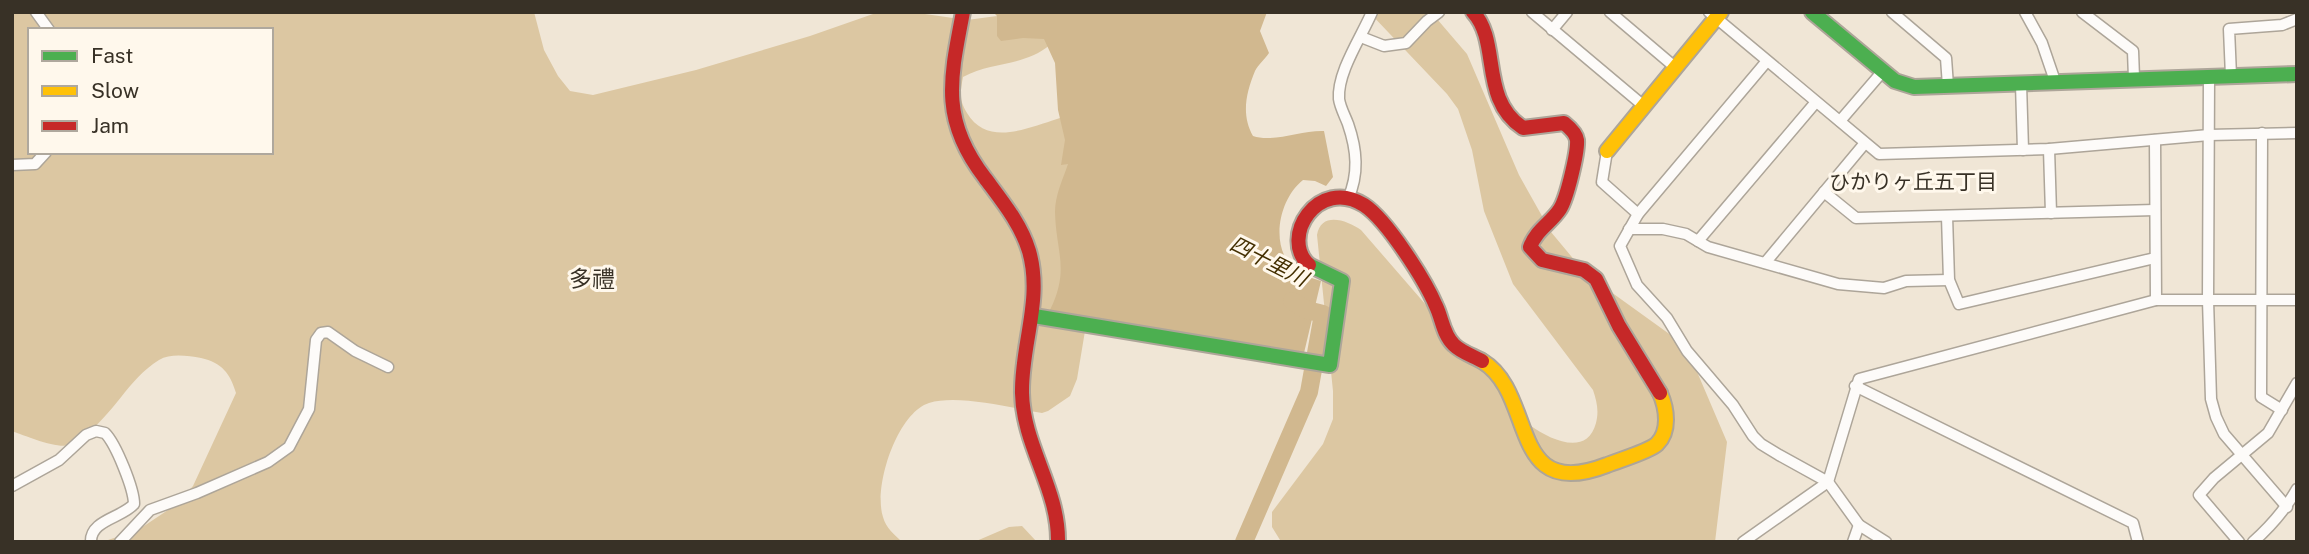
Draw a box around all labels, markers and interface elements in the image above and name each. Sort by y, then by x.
legend [28,28,273,154]
text: Fast [91,43,133,68]
text: Slow [91,78,139,103]
text: Jam [91,113,129,138]
district label: ひかりヶ丘五丁目 [1829,169,1997,194]
water label: 四十里川 [1226,231,1314,292]
district label: 多禮 [569,265,615,292]

